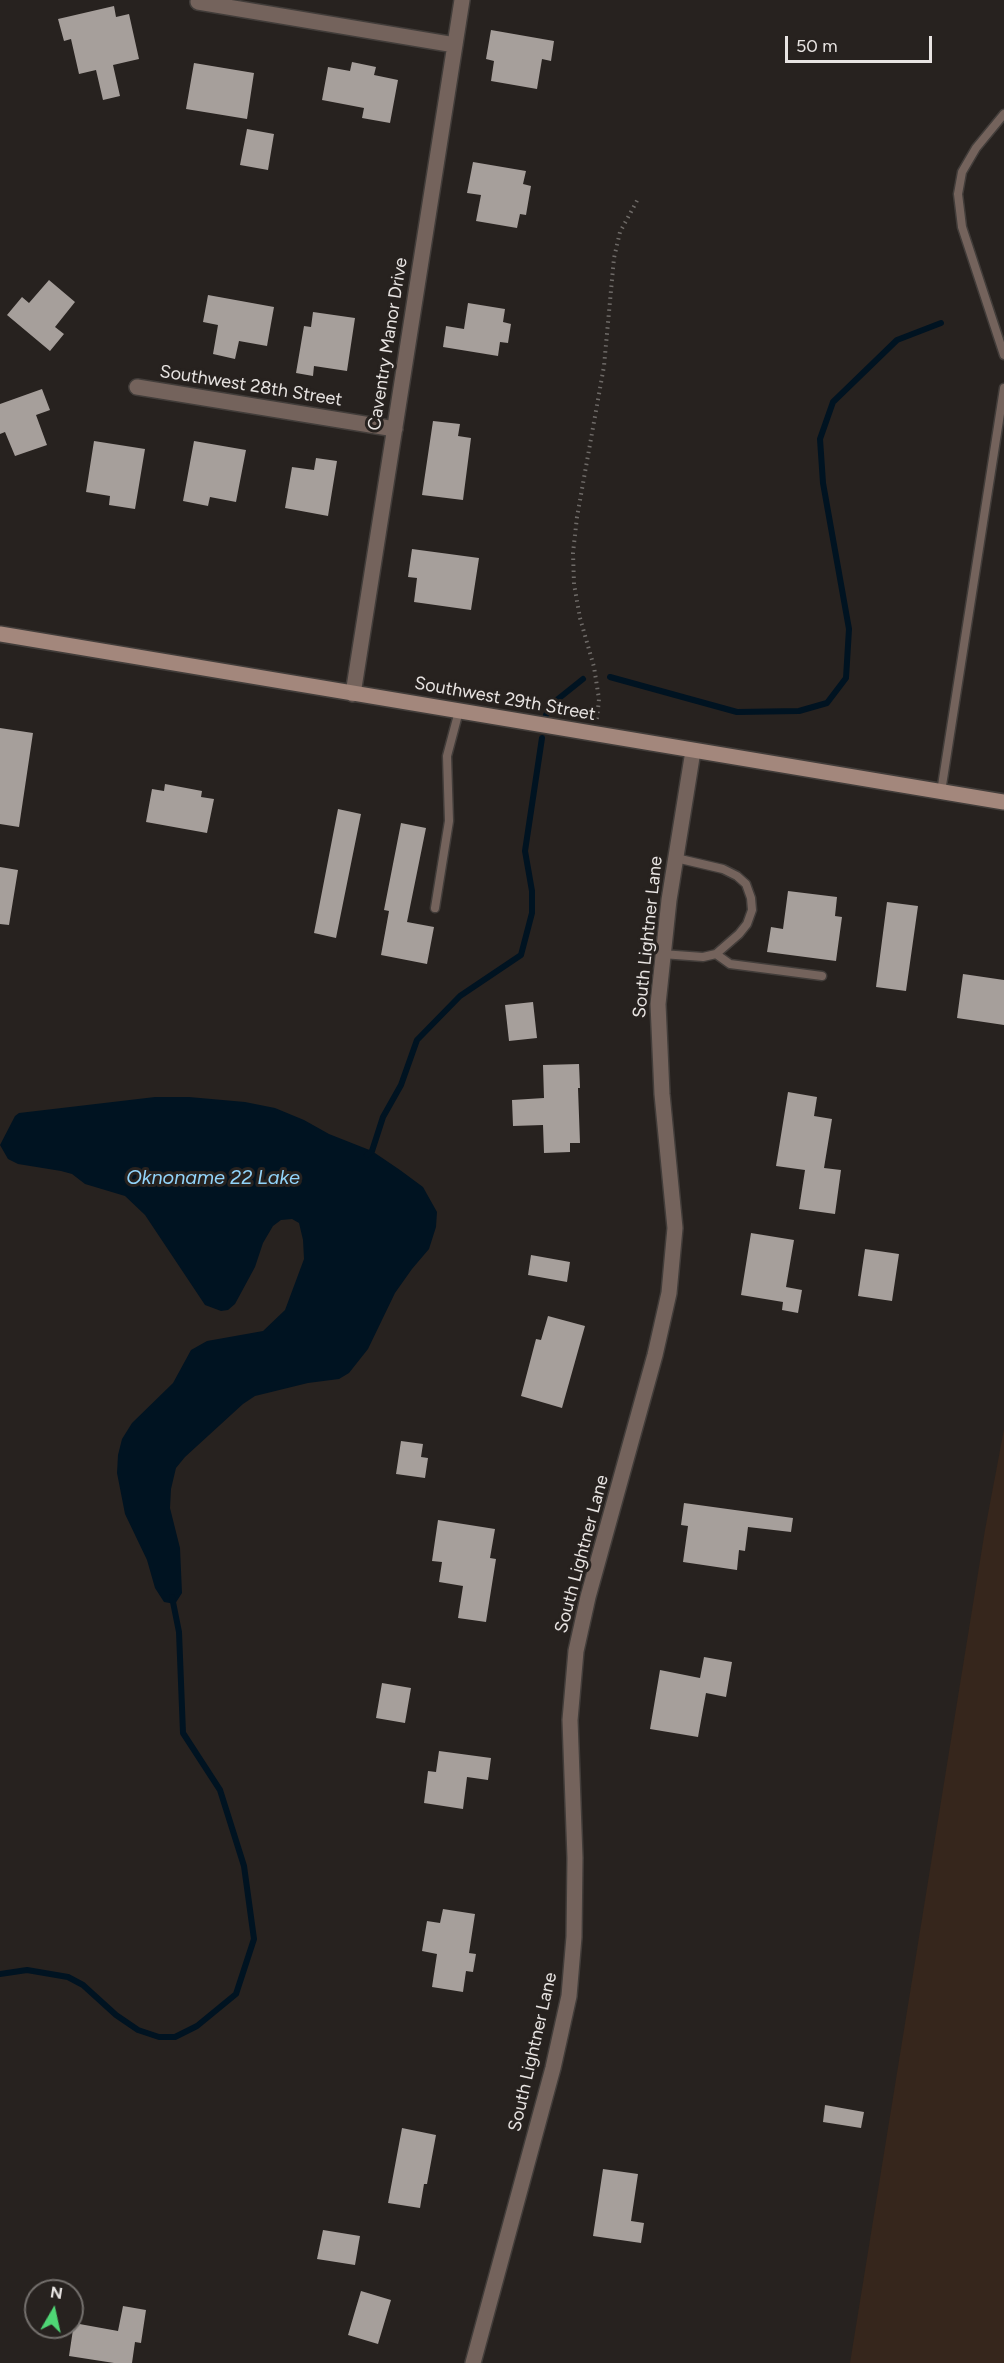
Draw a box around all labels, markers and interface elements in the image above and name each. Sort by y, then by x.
scale bar [788,24,935,62]
text: 50 m [796,35,838,57]
street label: Caventry Manor Drive [364,256,412,432]
street label: Southwest 28th Street [158,361,344,411]
street label: Southwest 29th Street [413,672,597,726]
street label: South Lightner Lane [629,855,667,1019]
water label: Oknoname 22 Lake [126,1166,300,1190]
street label: South Lightner Lane [551,1473,613,1635]
street label: South Lightner Lane [504,1970,562,2134]
north arrow [24,2279,84,2339]
text: N [49,2282,64,2303]

